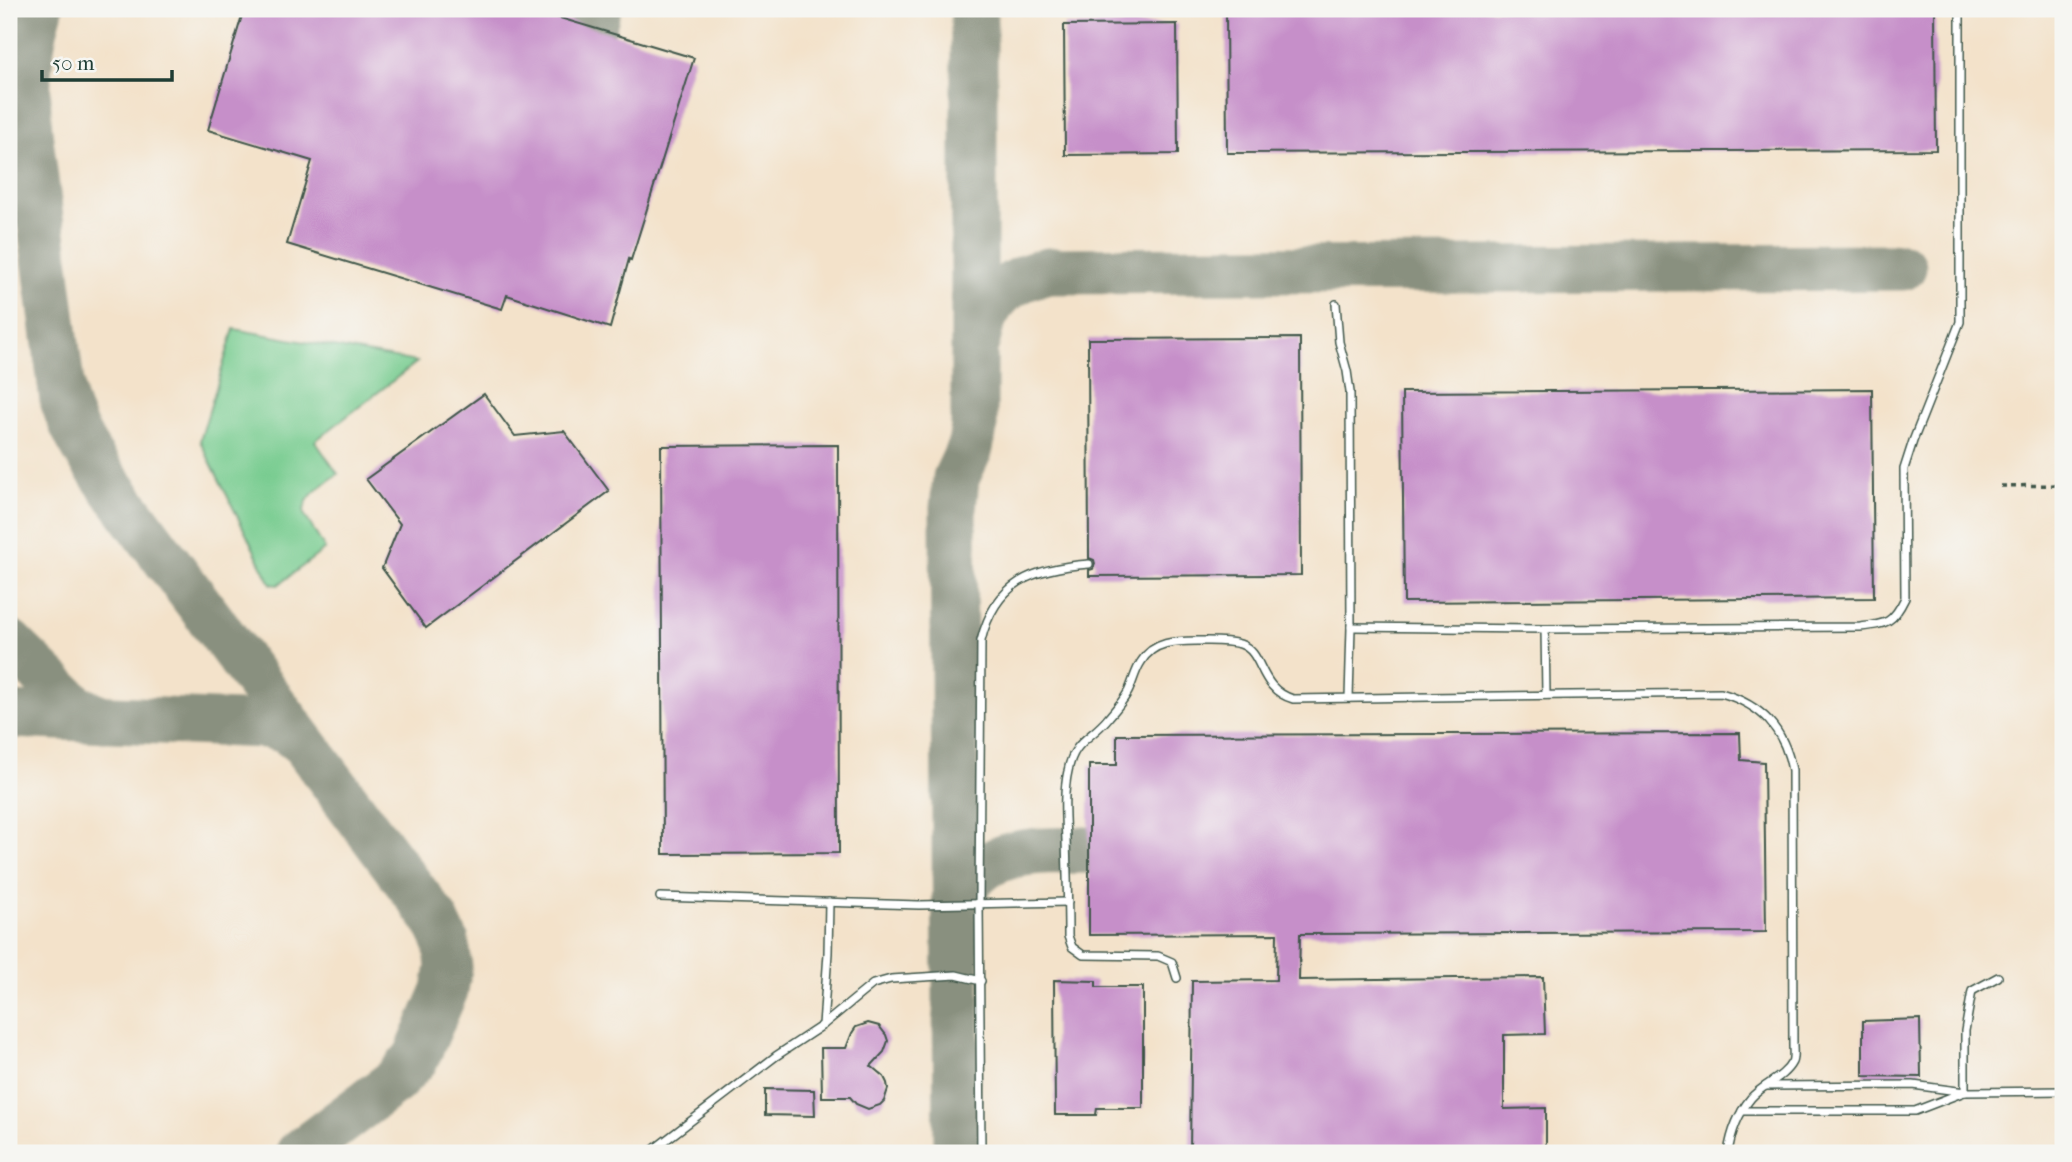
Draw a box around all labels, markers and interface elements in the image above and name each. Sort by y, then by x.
scale bar [42,38,172,82]
text: 50 m [52,51,95,75]

